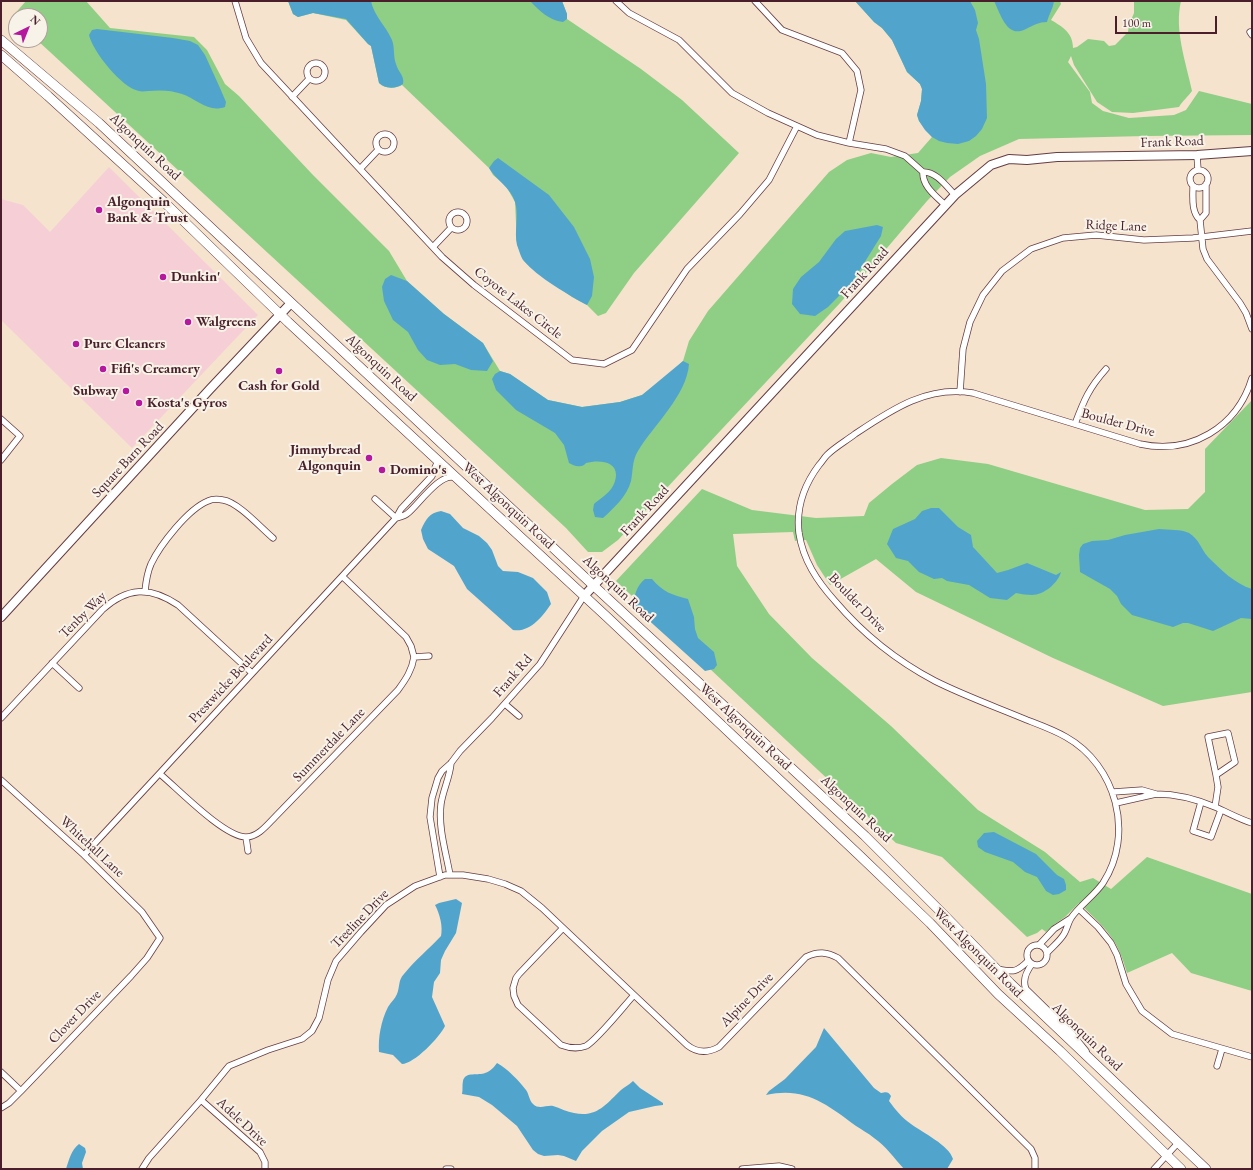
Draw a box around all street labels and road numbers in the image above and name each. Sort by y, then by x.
street label: Algonquin Road [106,110,184,184]
street label: Frank Road [1140,132,1204,152]
street label: Ridge Lane [1085,217,1147,235]
street label: Frank Road [838,244,892,302]
street label: Coyote Lakes Circle [470,263,566,343]
street label: Algonquin Road [342,331,420,405]
street label: Boulder Drive [1079,405,1157,441]
street label: Square Barn Road [89,419,167,501]
street label: West Algonquin Road [459,459,557,553]
street label: Frank Road [617,482,673,540]
street label: Algonquin Road [579,552,657,626]
street label: Boulder Drive [825,570,889,636]
street label: Tenby Way [56,588,110,642]
street label: Prestwicke Boulevard [186,631,276,727]
street label: Frank Rd [490,651,536,701]
street label: West Algonquin Road [696,680,794,774]
street label: Summerdale Lane [289,704,369,786]
street label: Algonquin Road [817,772,895,846]
street label: Whitehall Lane [56,813,128,881]
street label: Treeline Drive [328,886,392,952]
street label: West Algonquin Road [930,905,1026,1001]
street label: Alpine Drive [717,969,777,1031]
street label: Clover Drive [45,986,105,1048]
street label: Algonquin Road [1048,999,1126,1075]
street label: Adele Drive [213,1094,271,1150]

